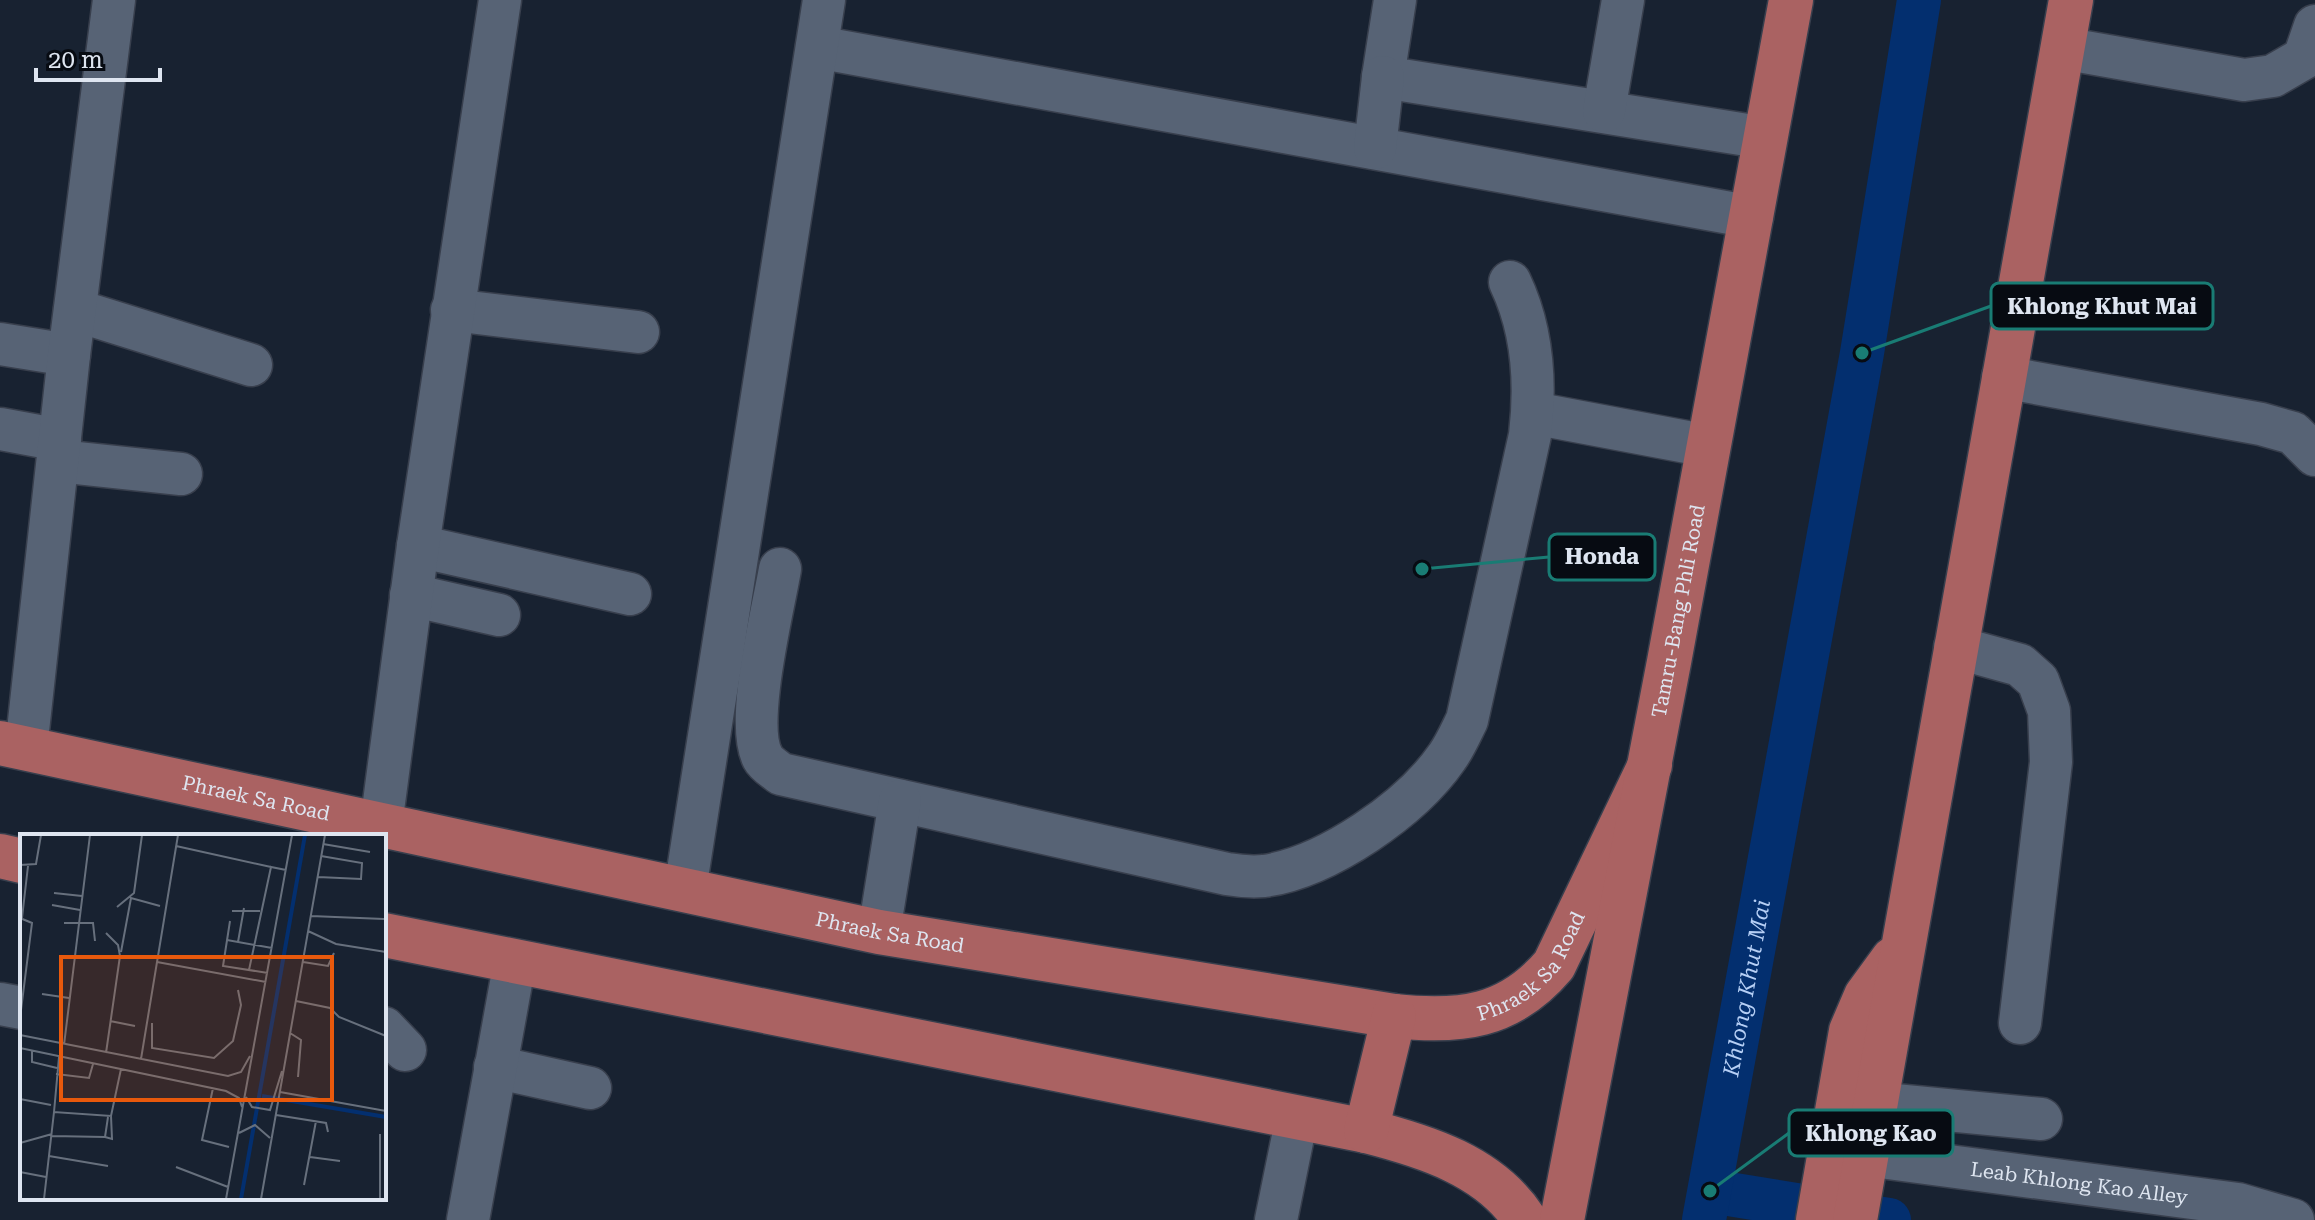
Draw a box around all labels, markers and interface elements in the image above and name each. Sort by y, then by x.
scale bar [36,32,160,82]
text: 20 m [48,46,103,74]
callout: Khlong Khut Mai [1991,283,2213,329]
text: Khlong Khut Mai [2007,294,2197,319]
street label: Tamru-Bang Phli Road [1647,502,1710,720]
callout: Honda [1549,534,1655,580]
text: Honda [1565,544,1639,569]
street label: Phraek Sa Road [180,771,332,826]
inset map [20,834,386,1200]
water label: Khlong Khut Mai [1718,897,1775,1079]
street label: Phraek Sa Road [814,907,966,958]
street label: Phraek Sa Road [1474,907,1590,1026]
callout: Khlong Kao [1789,1110,1953,1156]
text: Khlong Kao [1805,1121,1937,1146]
street label: Leab Khlong Kao Alley [1969,1157,2189,1209]

